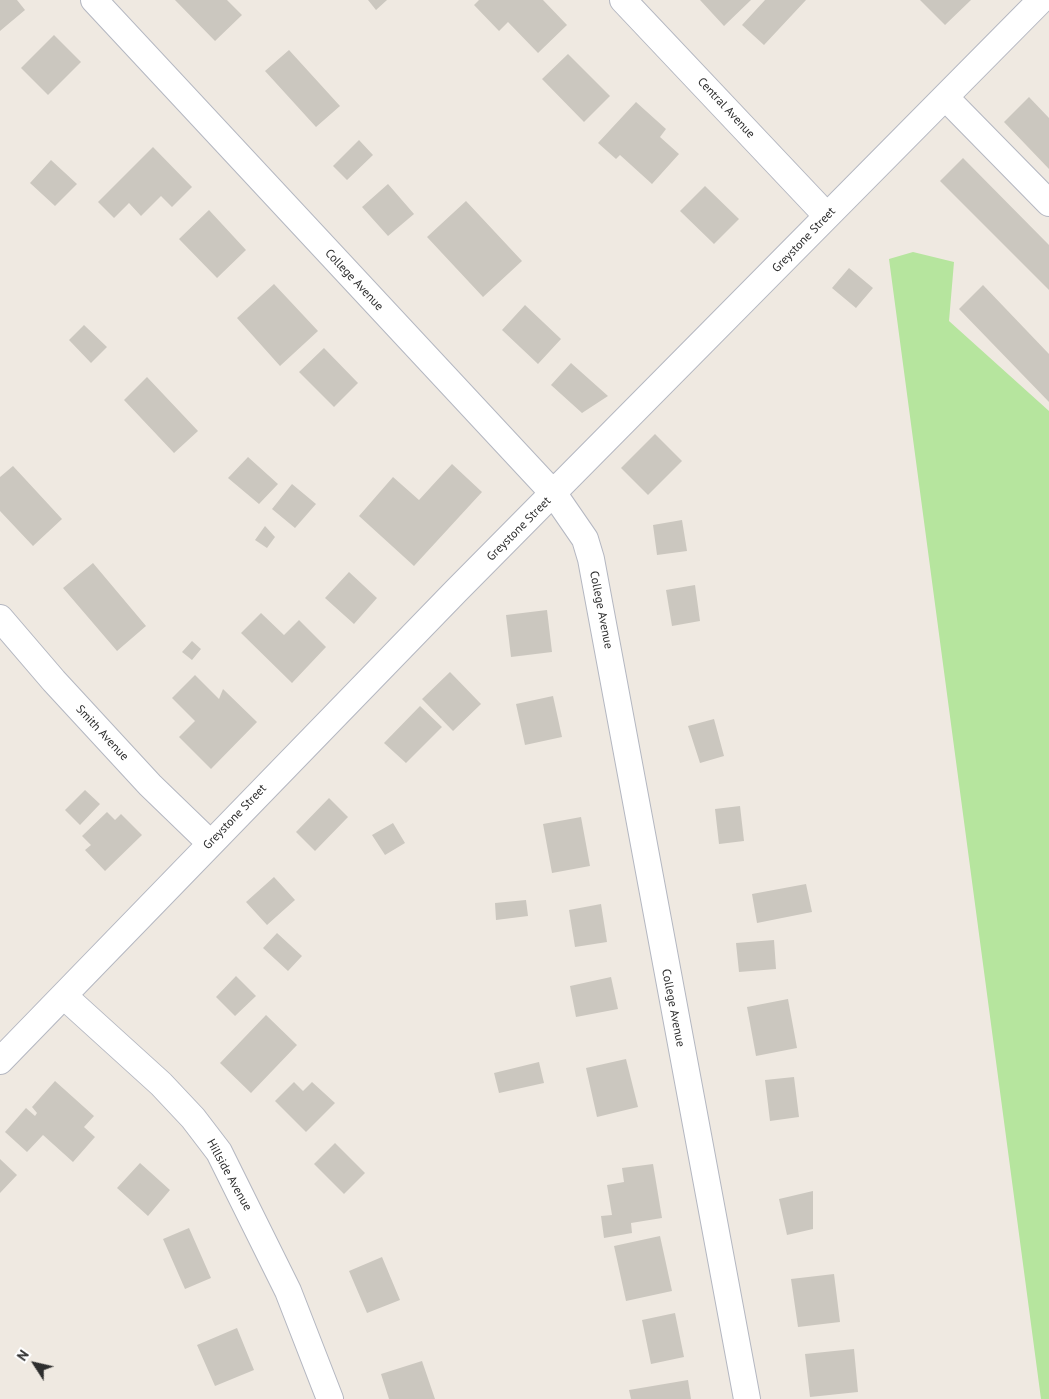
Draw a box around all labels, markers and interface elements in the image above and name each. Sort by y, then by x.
street label: Central Avenue [694,75,758,141]
street label: Greystone Street [769,205,839,275]
street label: College Avenue [322,246,386,314]
street label: Greystone Street [484,494,554,564]
street label: College Avenue [586,570,616,650]
street label: Smith Avenue [73,702,131,764]
street label: Greystone Street [200,782,270,852]
street label: College Avenue [658,968,688,1048]
street label: Hillside Avenue [203,1137,255,1213]
north arrow [10,1339,60,1389]
text: N [13,1346,33,1364]

